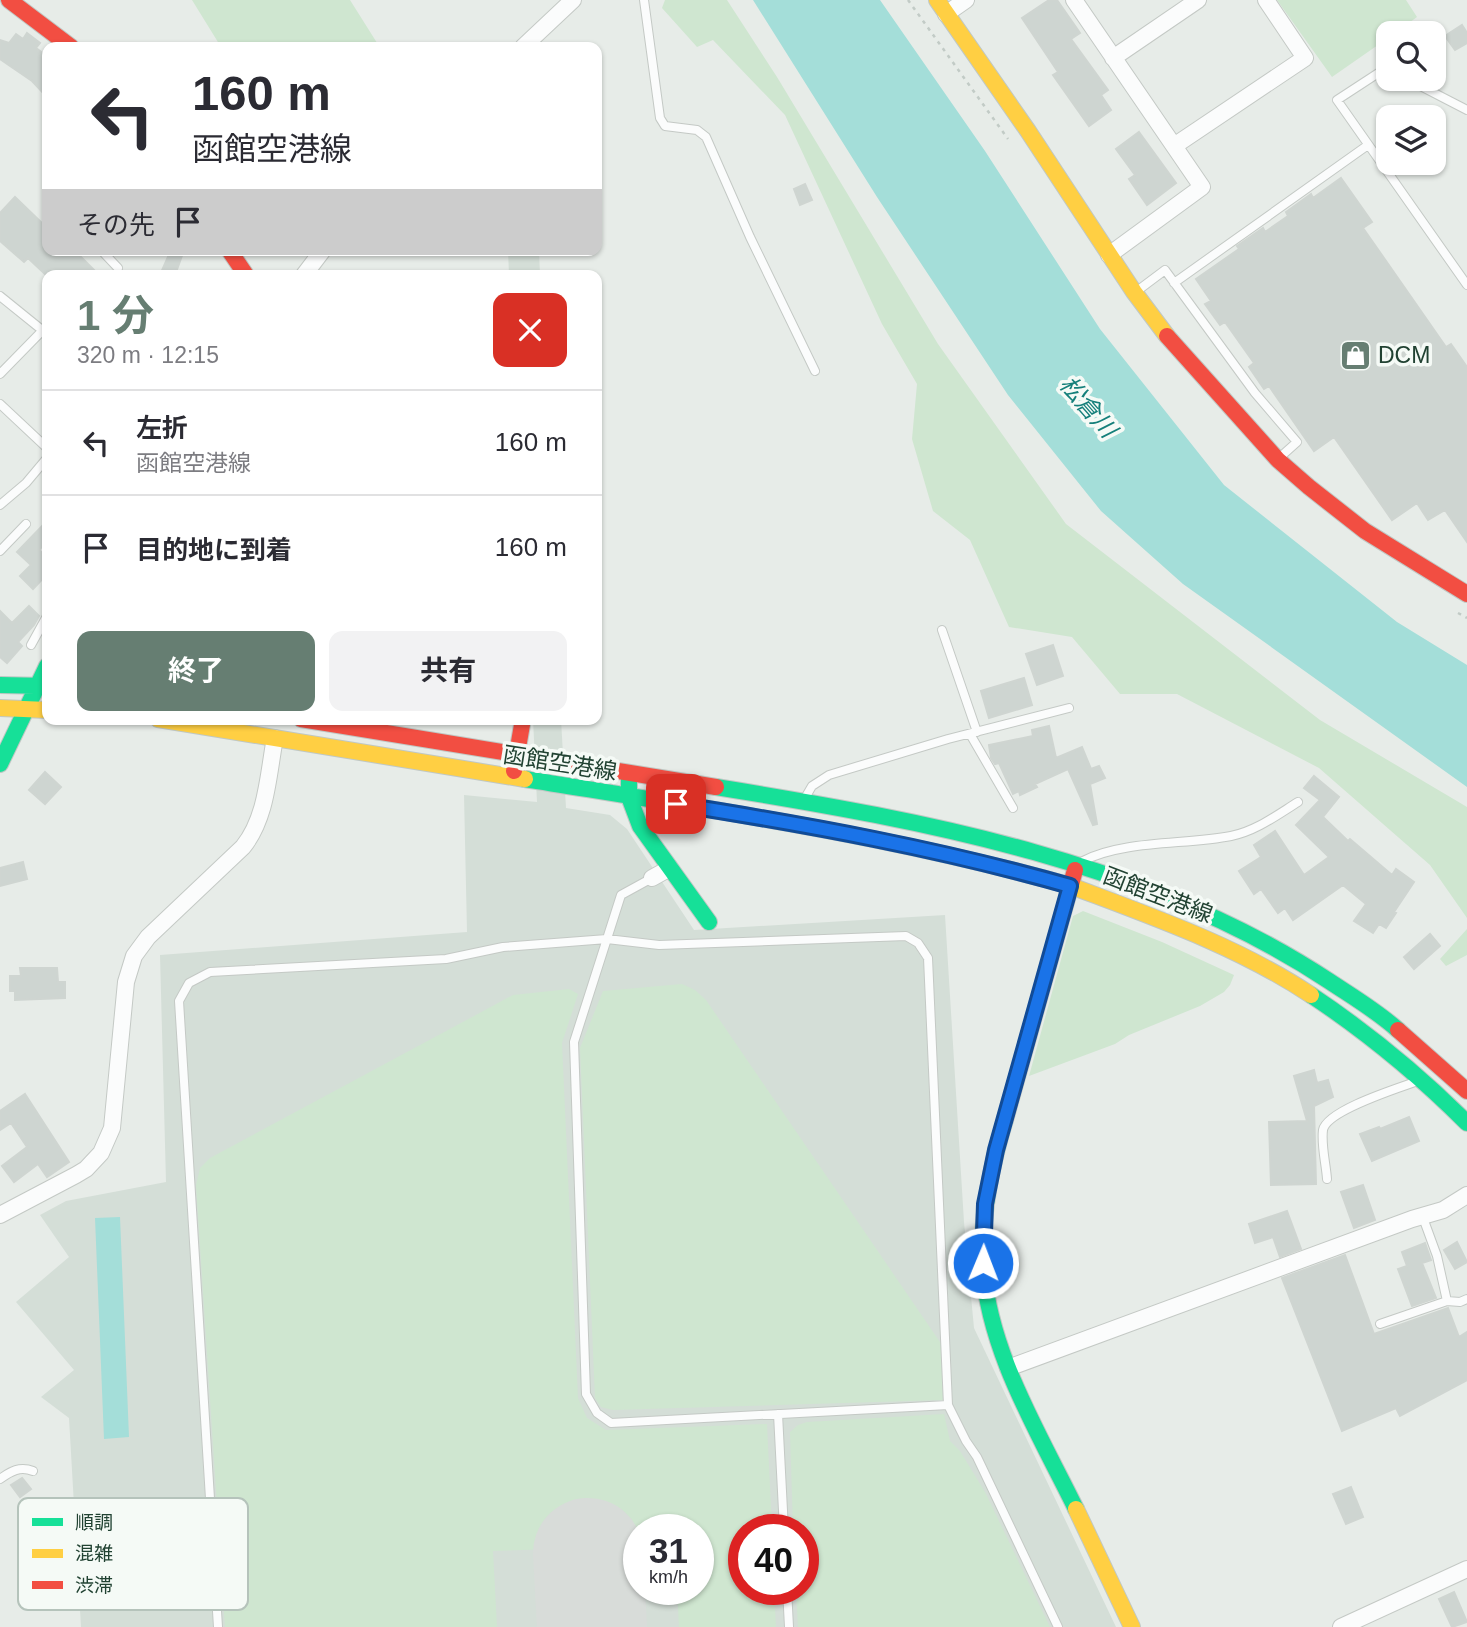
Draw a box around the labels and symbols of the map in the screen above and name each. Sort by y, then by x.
shop icon: DCM [1338,338,1372,372]
place label: DCM [1378,342,1430,368]
water label: 松倉川 [1055,371,1124,445]
street label: 函館空港線 [501,741,619,785]
pin [646,774,706,834]
street label: 函館空港線 [1100,862,1216,928]
position arrow [946,1226,1020,1300]
legend [18,1498,248,1610]
text: 順調 [75,1512,113,1533]
speed limit sign: 40 [728,1514,819,1605]
text: 混雑 [75,1543,113,1564]
text: 渋滞 [75,1575,113,1596]

